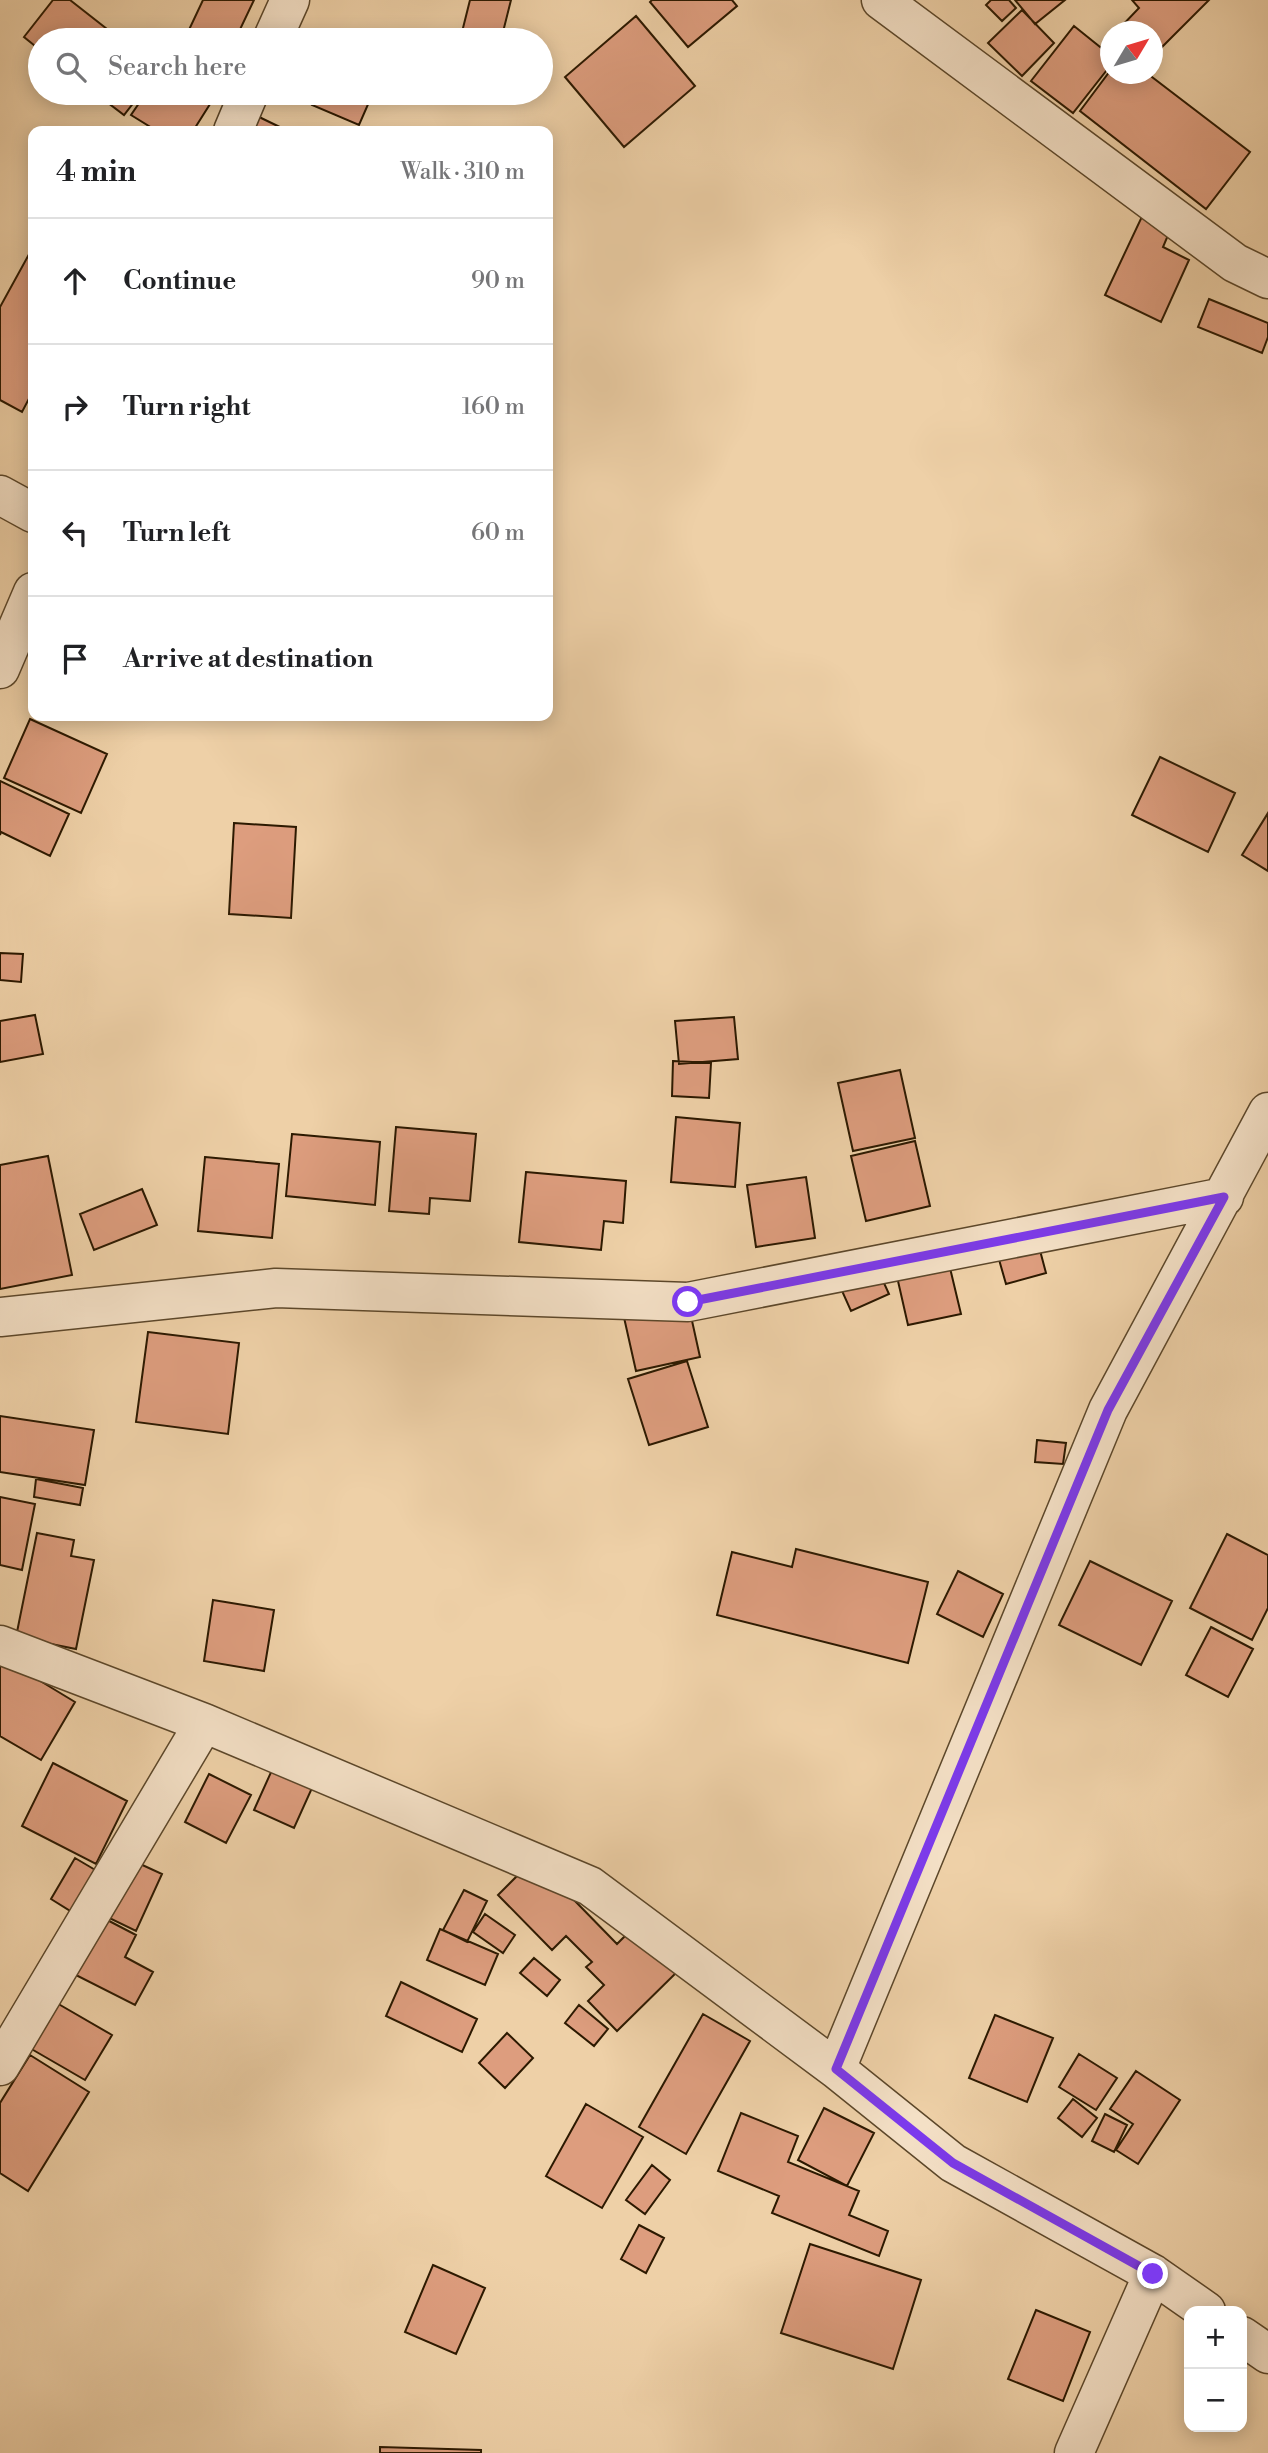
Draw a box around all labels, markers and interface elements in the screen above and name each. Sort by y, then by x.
north arrow [1100,21,1163,84]
search box [28,28,553,105]
icon: search [52,48,90,86]
text: Search here [108,51,247,83]
text: 4 min [56,153,136,191]
text: Walk · 310 m [400,158,525,186]
icon: ahead [56,262,94,300]
text: Continue [123,265,236,297]
text: 90 m [471,267,525,295]
icon: right [56,388,94,426]
text: Turn right [123,391,251,423]
text: 160 m [462,393,525,421]
icon: left [56,514,94,552]
text: Turn left [123,517,231,549]
text: 60 m [471,519,525,547]
icon: arrive [56,640,94,678]
text: Arrive at destination [123,643,373,675]
route start [672,1286,703,1317]
route end [1137,2258,1168,2289]
map controls [1184,2306,1247,2432]
button: + [1184,2306,1247,2369]
button: − [1184,2369,1247,2432]

